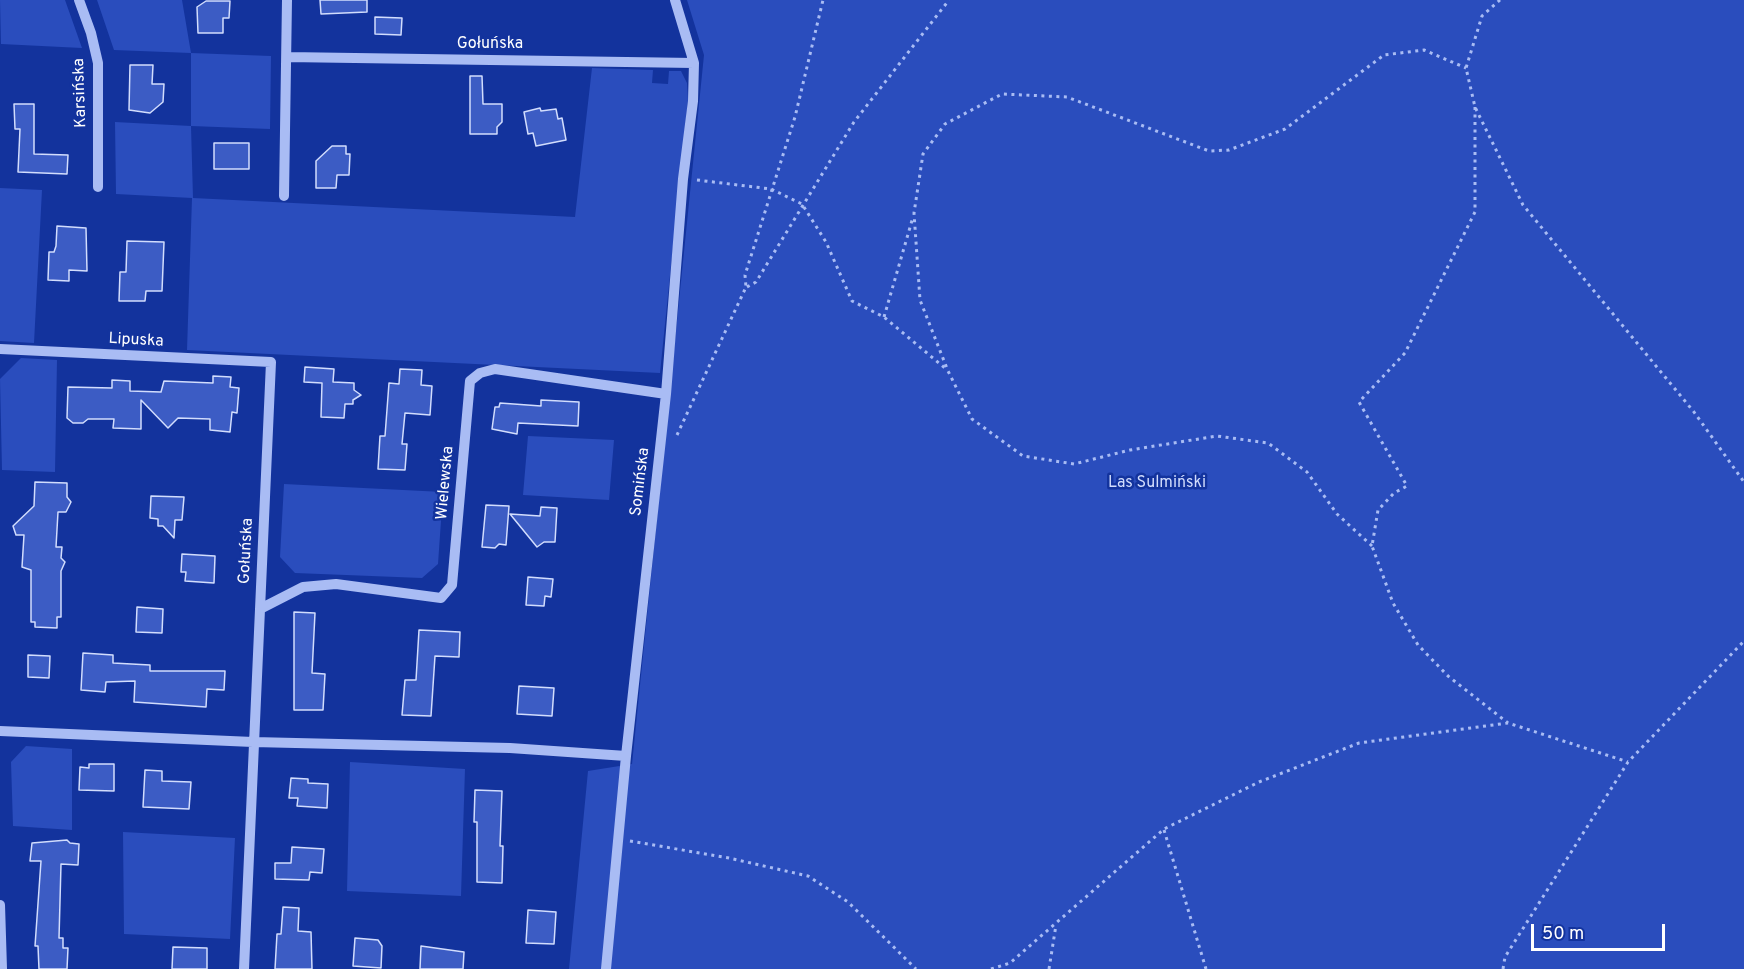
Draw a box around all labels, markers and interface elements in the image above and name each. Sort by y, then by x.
street label: Gołuńska [457,35,523,55]
street label: Karsińska [70,58,92,128]
street label: Lipuska [108,330,164,352]
street label: Wielewska [433,445,459,521]
street label: Somińska [627,447,655,517]
park label: Las Sulmiński [1108,474,1206,494]
street label: Gołuńska [236,517,258,585]
scale bar [1534,912,1668,950]
text: 50 m [1542,923,1584,946]

